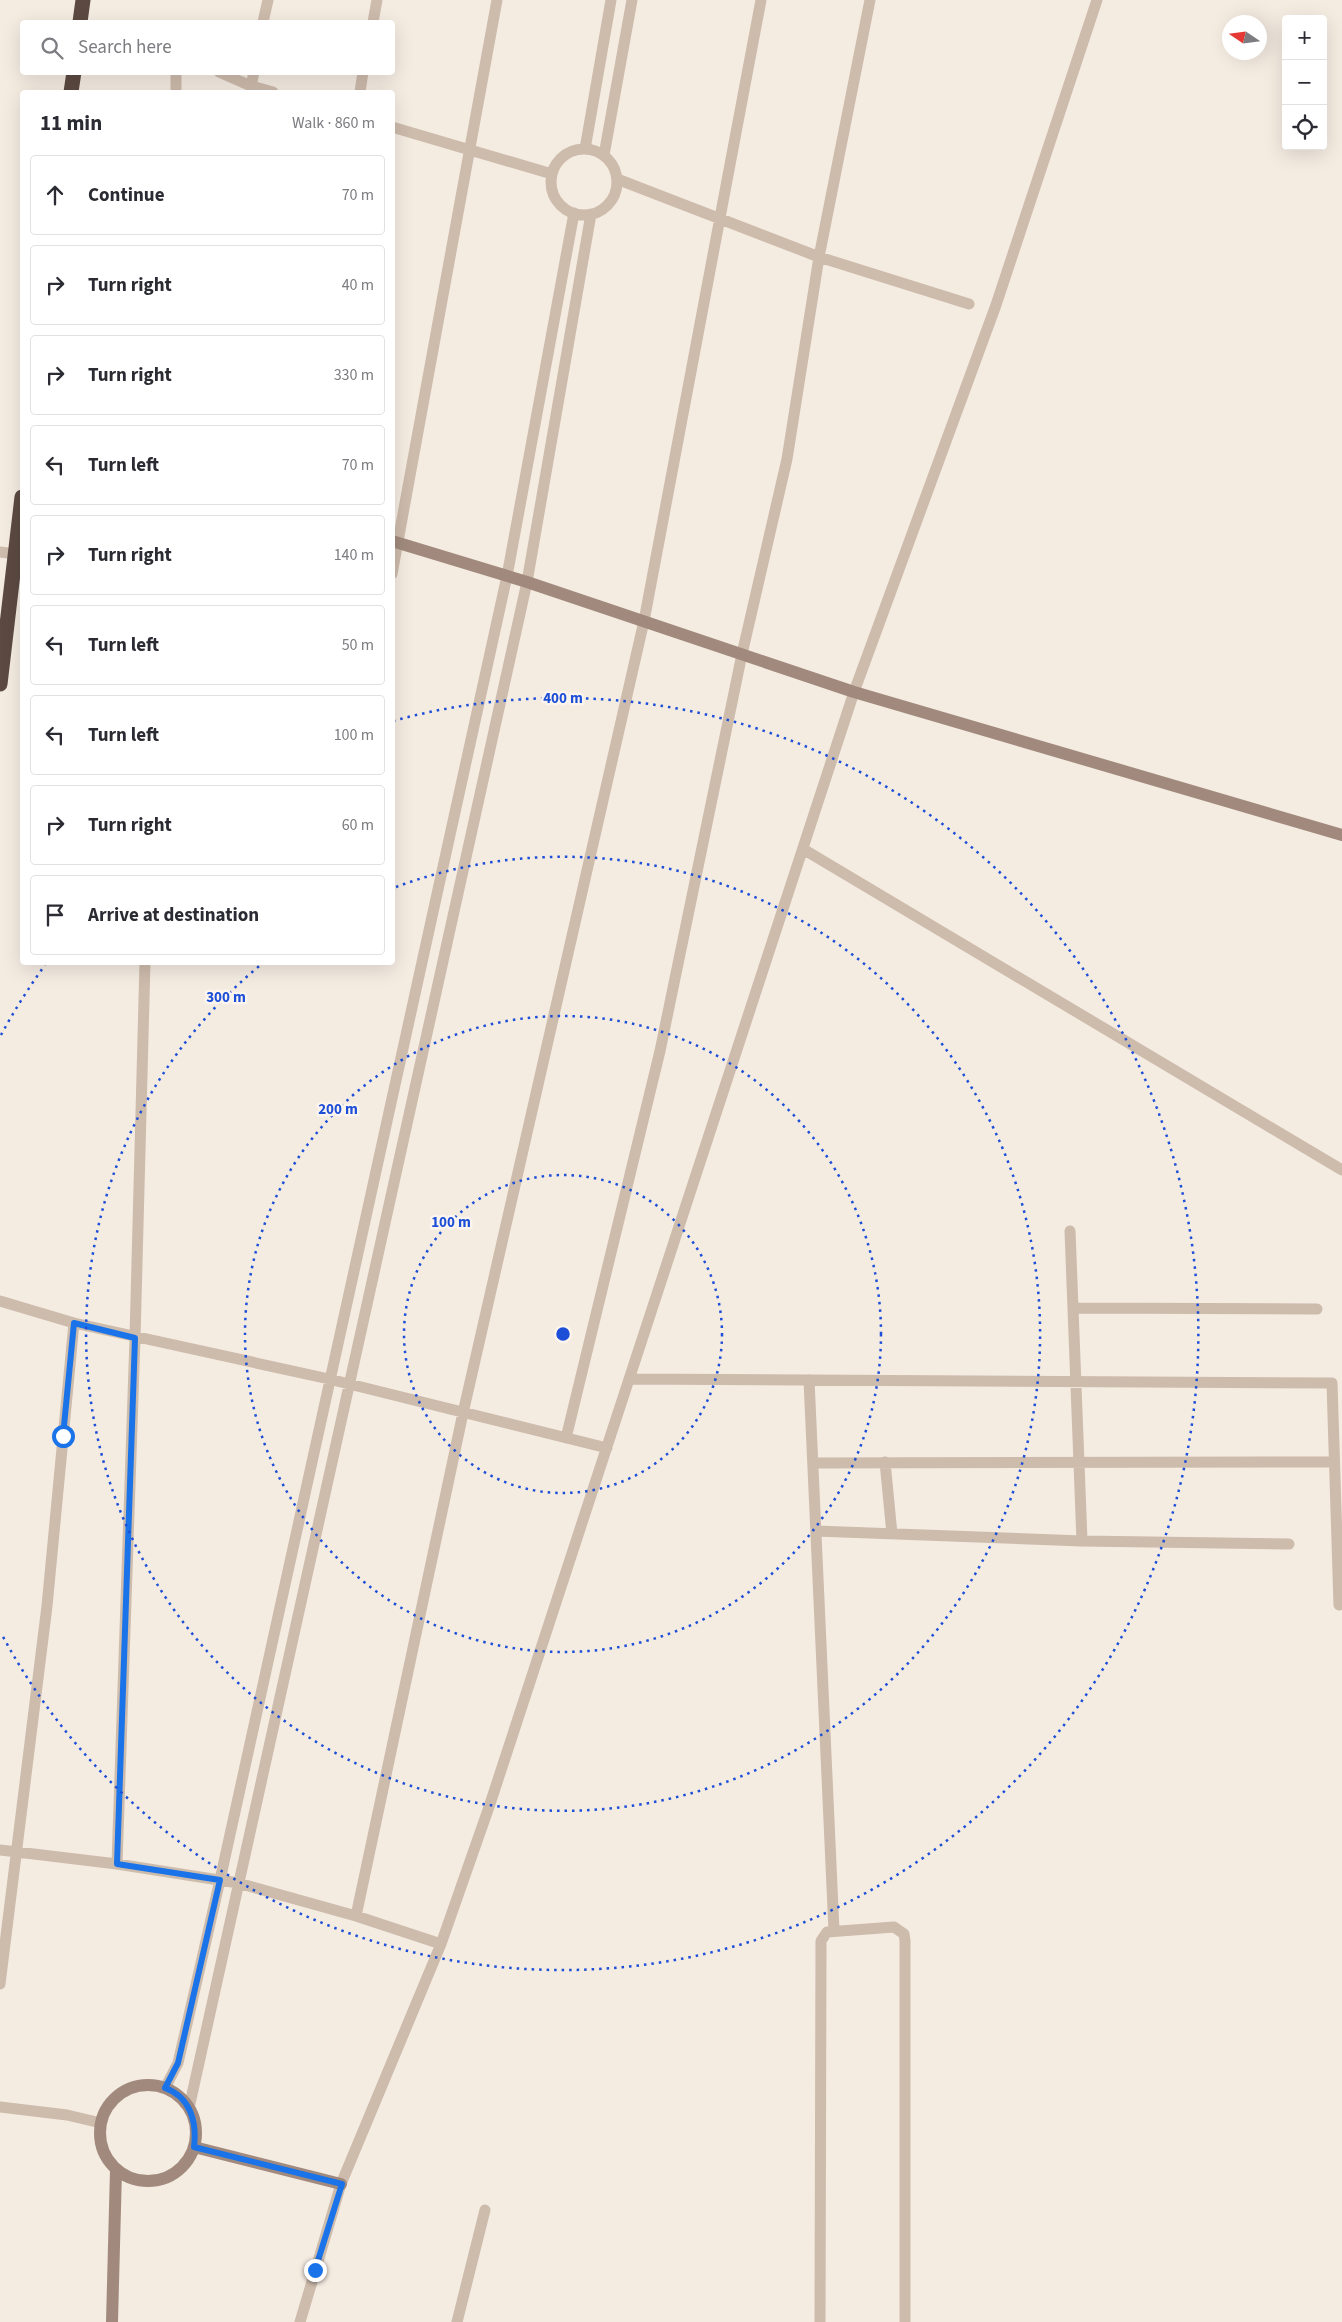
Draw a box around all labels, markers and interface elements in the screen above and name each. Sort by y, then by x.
north arrow [1222,15,1267,60]
map controls [1282,15,1327,150]
button: + [1282,15,1327,60]
search box [20,20,395,75]
icon: search [38,34,66,62]
text: Search here [78,34,172,61]
button: − [1282,60,1327,105]
button: locate [1282,105,1327,150]
text: 11 min [40,108,102,138]
text: Walk · 860 m [292,112,375,134]
icon: ahead [41,181,69,209]
text: Continue [88,182,165,209]
text: 70 m [342,184,374,206]
icon: right [41,271,69,299]
text: Turn right [88,272,172,299]
text: 40 m [342,274,374,296]
icon: right [41,361,69,389]
text: Turn right [88,362,172,389]
text: 330 m [334,364,374,386]
icon: left [41,451,69,479]
text: Turn left [88,452,159,479]
text: 70 m [342,454,374,476]
icon: right [41,541,69,569]
text: Turn right [88,542,172,569]
text: 140 m [334,544,374,566]
icon: left [41,631,69,659]
text: Turn left [88,632,159,659]
text: 50 m [342,634,374,656]
text: 400 m [543,688,583,709]
icon: left [41,721,69,749]
text: Turn left [88,722,159,749]
text: 100 m [334,724,374,746]
icon: right [41,811,69,839]
text: Turn right [88,812,172,839]
text: 60 m [342,814,374,836]
icon: arrive [41,901,69,929]
text: Arrive at destination [88,902,259,929]
text: 300 m [206,987,246,1008]
text: 200 m [318,1099,358,1120]
text: 100 m [431,1212,471,1233]
centre of rings [554,1325,572,1343]
route start [52,1425,75,1448]
route end [304,2259,327,2282]

